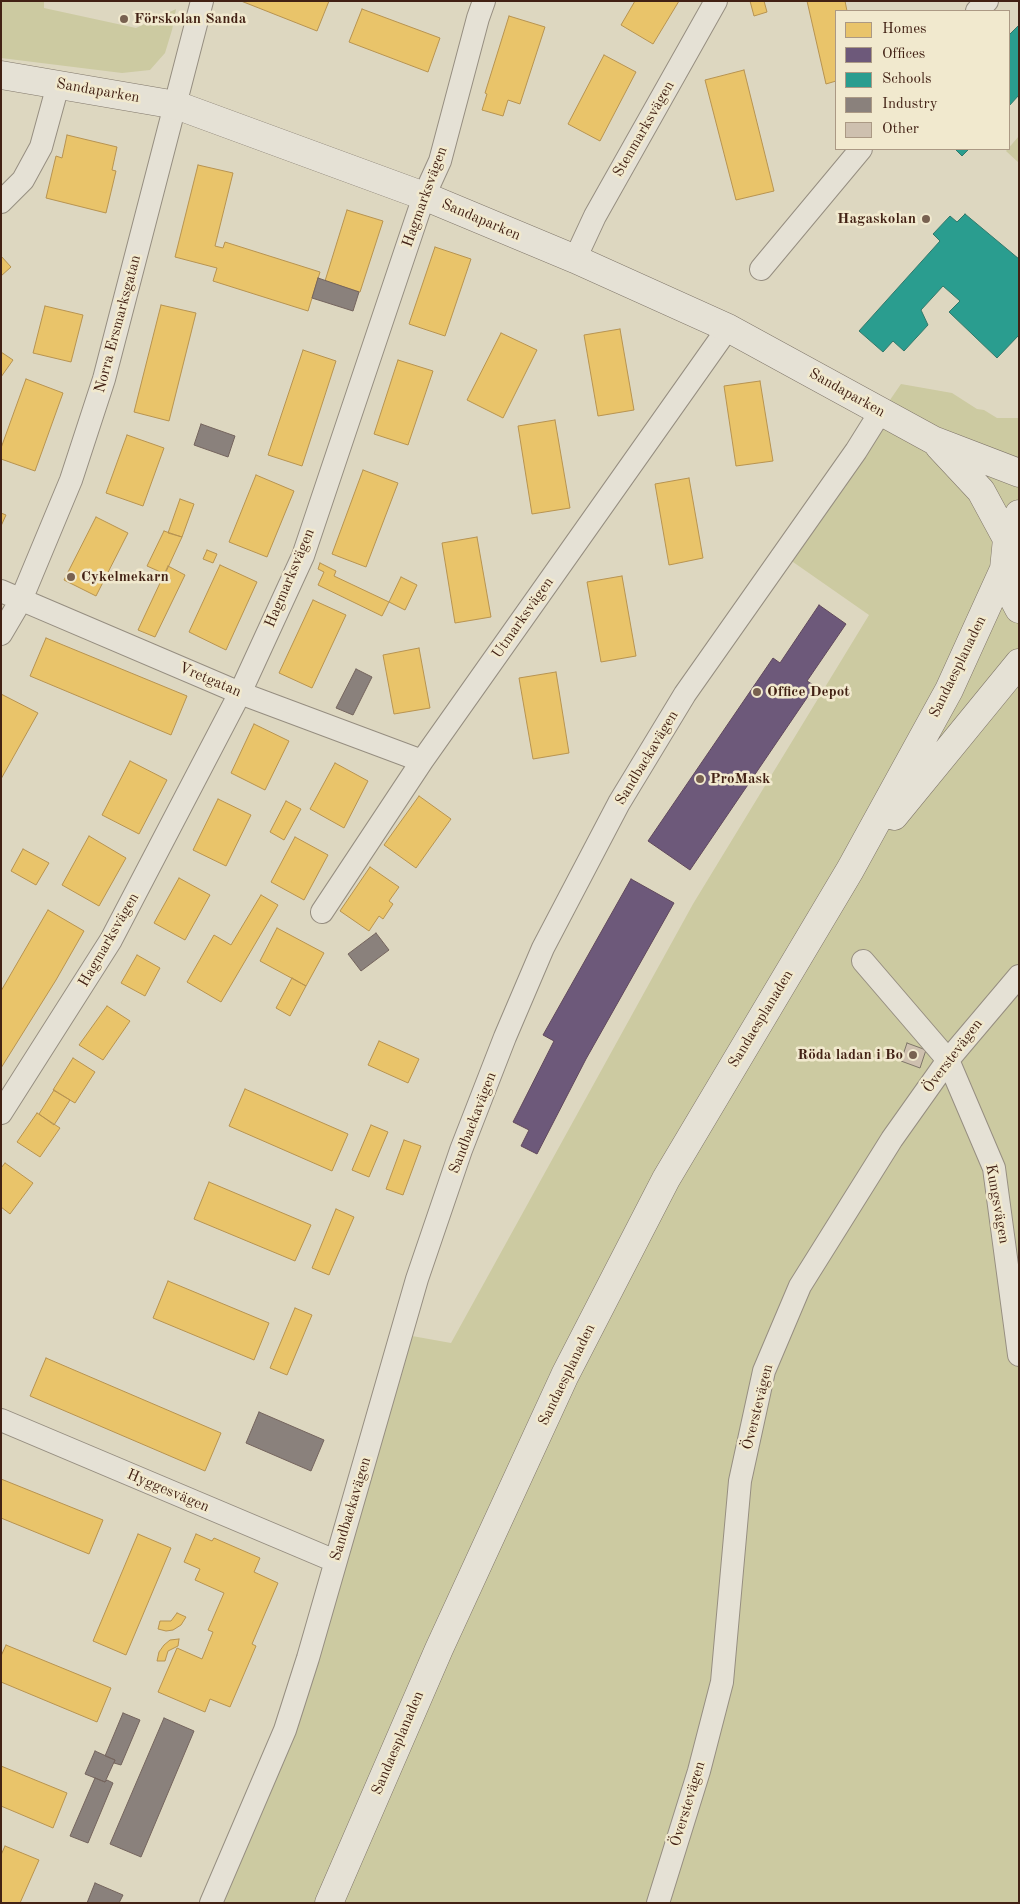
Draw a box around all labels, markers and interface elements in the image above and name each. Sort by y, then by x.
place label: Förskolan Sanda [134,10,246,28]
legend [835,10,1010,150]
marker: Förskolan Sanda [118,13,130,25]
text: Homes [882,22,927,37]
text: Offices [882,47,925,62]
text: Schools [882,72,931,87]
street label: Sandaparken [55,75,141,107]
street label: Stenmarksvägen [609,78,679,180]
text: Industry [882,97,938,112]
text: Other [882,122,919,137]
street label: Hagmarksvägen [398,144,452,250]
street label: Sandaparken [439,195,523,245]
place label: Hagaskolan [837,210,916,228]
marker: Hagaskolan [920,213,932,225]
street label: Norra Ersmarksgatan [91,253,145,395]
street label: Sandaparken [806,365,888,421]
street label: Hagmarksvägen [261,526,319,630]
place label: Cykelmekarn [81,568,169,586]
marker: Cykelmekarn [65,571,77,583]
street label: Utmarksvägen [488,574,558,662]
street label: Sandaesplanaden [926,613,990,721]
street label: Vretgatan [176,659,244,701]
place label: Office Depot [767,683,850,701]
marker: Office Depot [751,686,763,698]
street label: Sandbackavägen [612,707,682,809]
place label: ProMask [710,770,770,788]
marker: ProMask [694,773,706,785]
street label: Hagmarksvägen [75,890,143,990]
street label: Sandaesplanaden [725,967,797,1071]
street label: Överstevägen [919,1015,987,1097]
place label: Röda ladan i Bo [797,1046,903,1064]
marker: Röda ladan i Bo [907,1049,919,1061]
street label: Sandbackavägen [445,1070,501,1176]
street label: Kungsvägen [981,1163,1013,1245]
street label: Sandaesplanaden [535,1321,599,1429]
street label: Överstevägen [739,1362,777,1452]
street label: Sandbackavägen [327,1455,375,1563]
street label: Hyggesvägen [124,1466,212,1516]
street label: Sandaesplanaden [368,1688,428,1798]
street label: Överstevägen [667,1759,709,1849]

